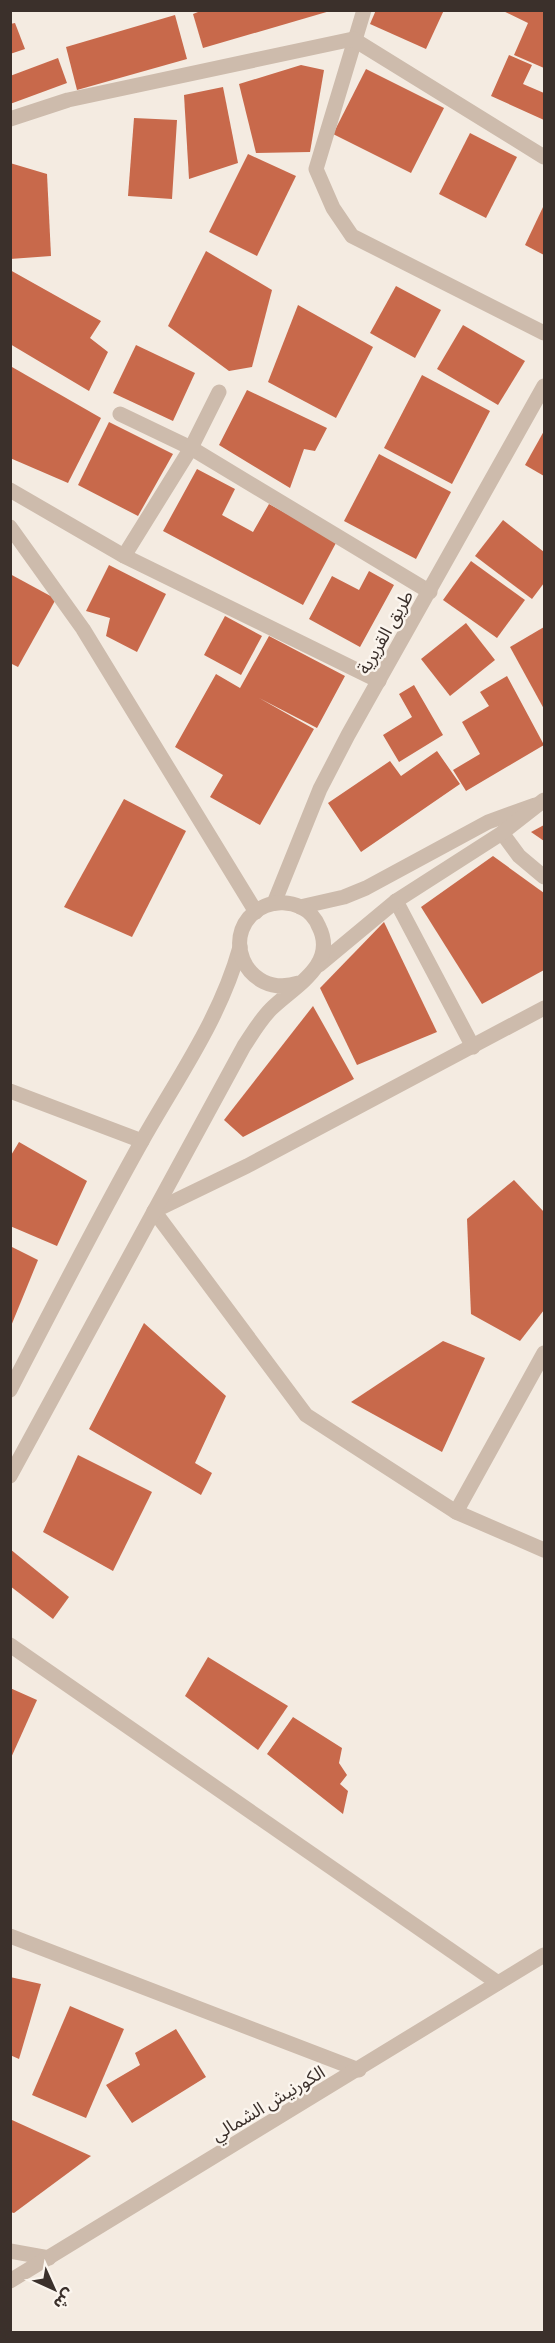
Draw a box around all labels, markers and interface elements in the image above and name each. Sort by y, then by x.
street label: طريق القريرية [352,586,418,678]
street label: الكورنيش الشمالي [207,2060,330,2148]
north arrow [24,2259,84,2319]
text: ش [50,2285,79,2314]

